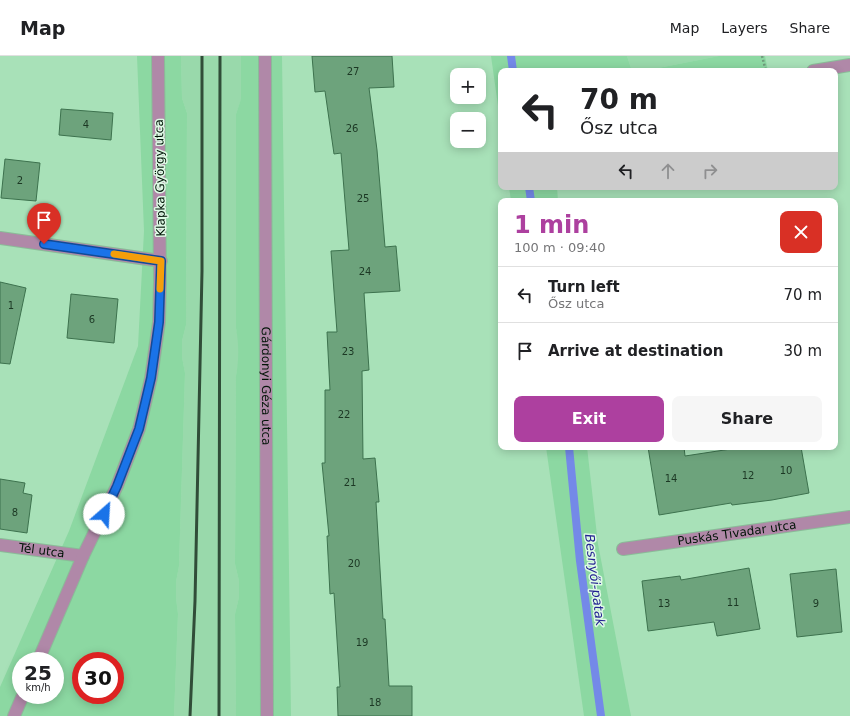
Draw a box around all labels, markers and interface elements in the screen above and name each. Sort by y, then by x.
text: Map [20,17,65,39]
text: Map [670,20,699,36]
text: Layers [721,20,768,36]
text: Share [790,20,830,36]
house number: 27 [347,66,359,77]
map controls [450,68,486,148]
button: + [450,68,486,104]
text: 70 m [580,83,658,116]
icon: left [514,84,566,136]
button: − [450,112,486,148]
text: Ősz utca [580,117,658,138]
house number: 4 [83,119,89,130]
street label: Klapka György utca [152,119,168,237]
house number: 26 [346,123,358,134]
icon: left [615,160,637,182]
icon: ahead [657,160,679,182]
icon: right [699,160,721,182]
house number: 2 [17,175,23,186]
house number: 25 [357,193,369,204]
pin [27,203,61,244]
icon: arrive [33,209,55,231]
text: 1 min [514,211,589,239]
button: close [780,211,822,253]
text: 100 m · 09:40 [514,240,605,255]
house number: 24 [359,266,371,277]
text: Turn left [548,278,620,296]
icon: left [514,284,536,306]
text: 70 m [784,286,822,304]
text: Ősz utca [548,296,604,311]
house number: 1 [8,300,14,311]
house number: 6 [89,314,95,325]
street label: Gárdonyi Géza utca [259,327,273,445]
icon: arrive [514,340,536,362]
text: Arrive at destination [548,342,723,360]
text: 30 m [784,342,822,360]
house number: 23 [342,346,354,357]
button: Exit [514,396,664,442]
button: Share [672,396,822,442]
house number: 22 [338,409,350,420]
house number: 10 [780,465,792,476]
house number: 12 [742,470,754,481]
house number: 14 [665,473,677,484]
house number: 21 [344,477,356,488]
position arrow [83,493,125,535]
house number: 8 [12,507,18,518]
street label: Puskás Tivadar utca [677,518,797,548]
water label: Besnyői-patak [582,533,608,627]
street label: Tél utca [17,540,65,560]
house number: 20 [348,558,360,569]
house number: 11 [727,597,739,608]
house number: 13 [658,598,670,609]
house number: 9 [813,598,819,609]
house number: 19 [356,637,368,648]
speed limit sign: 30 [72,652,124,704]
text: 25 [24,661,52,685]
text: km/h [25,682,51,693]
house number: 18 [369,697,381,708]

